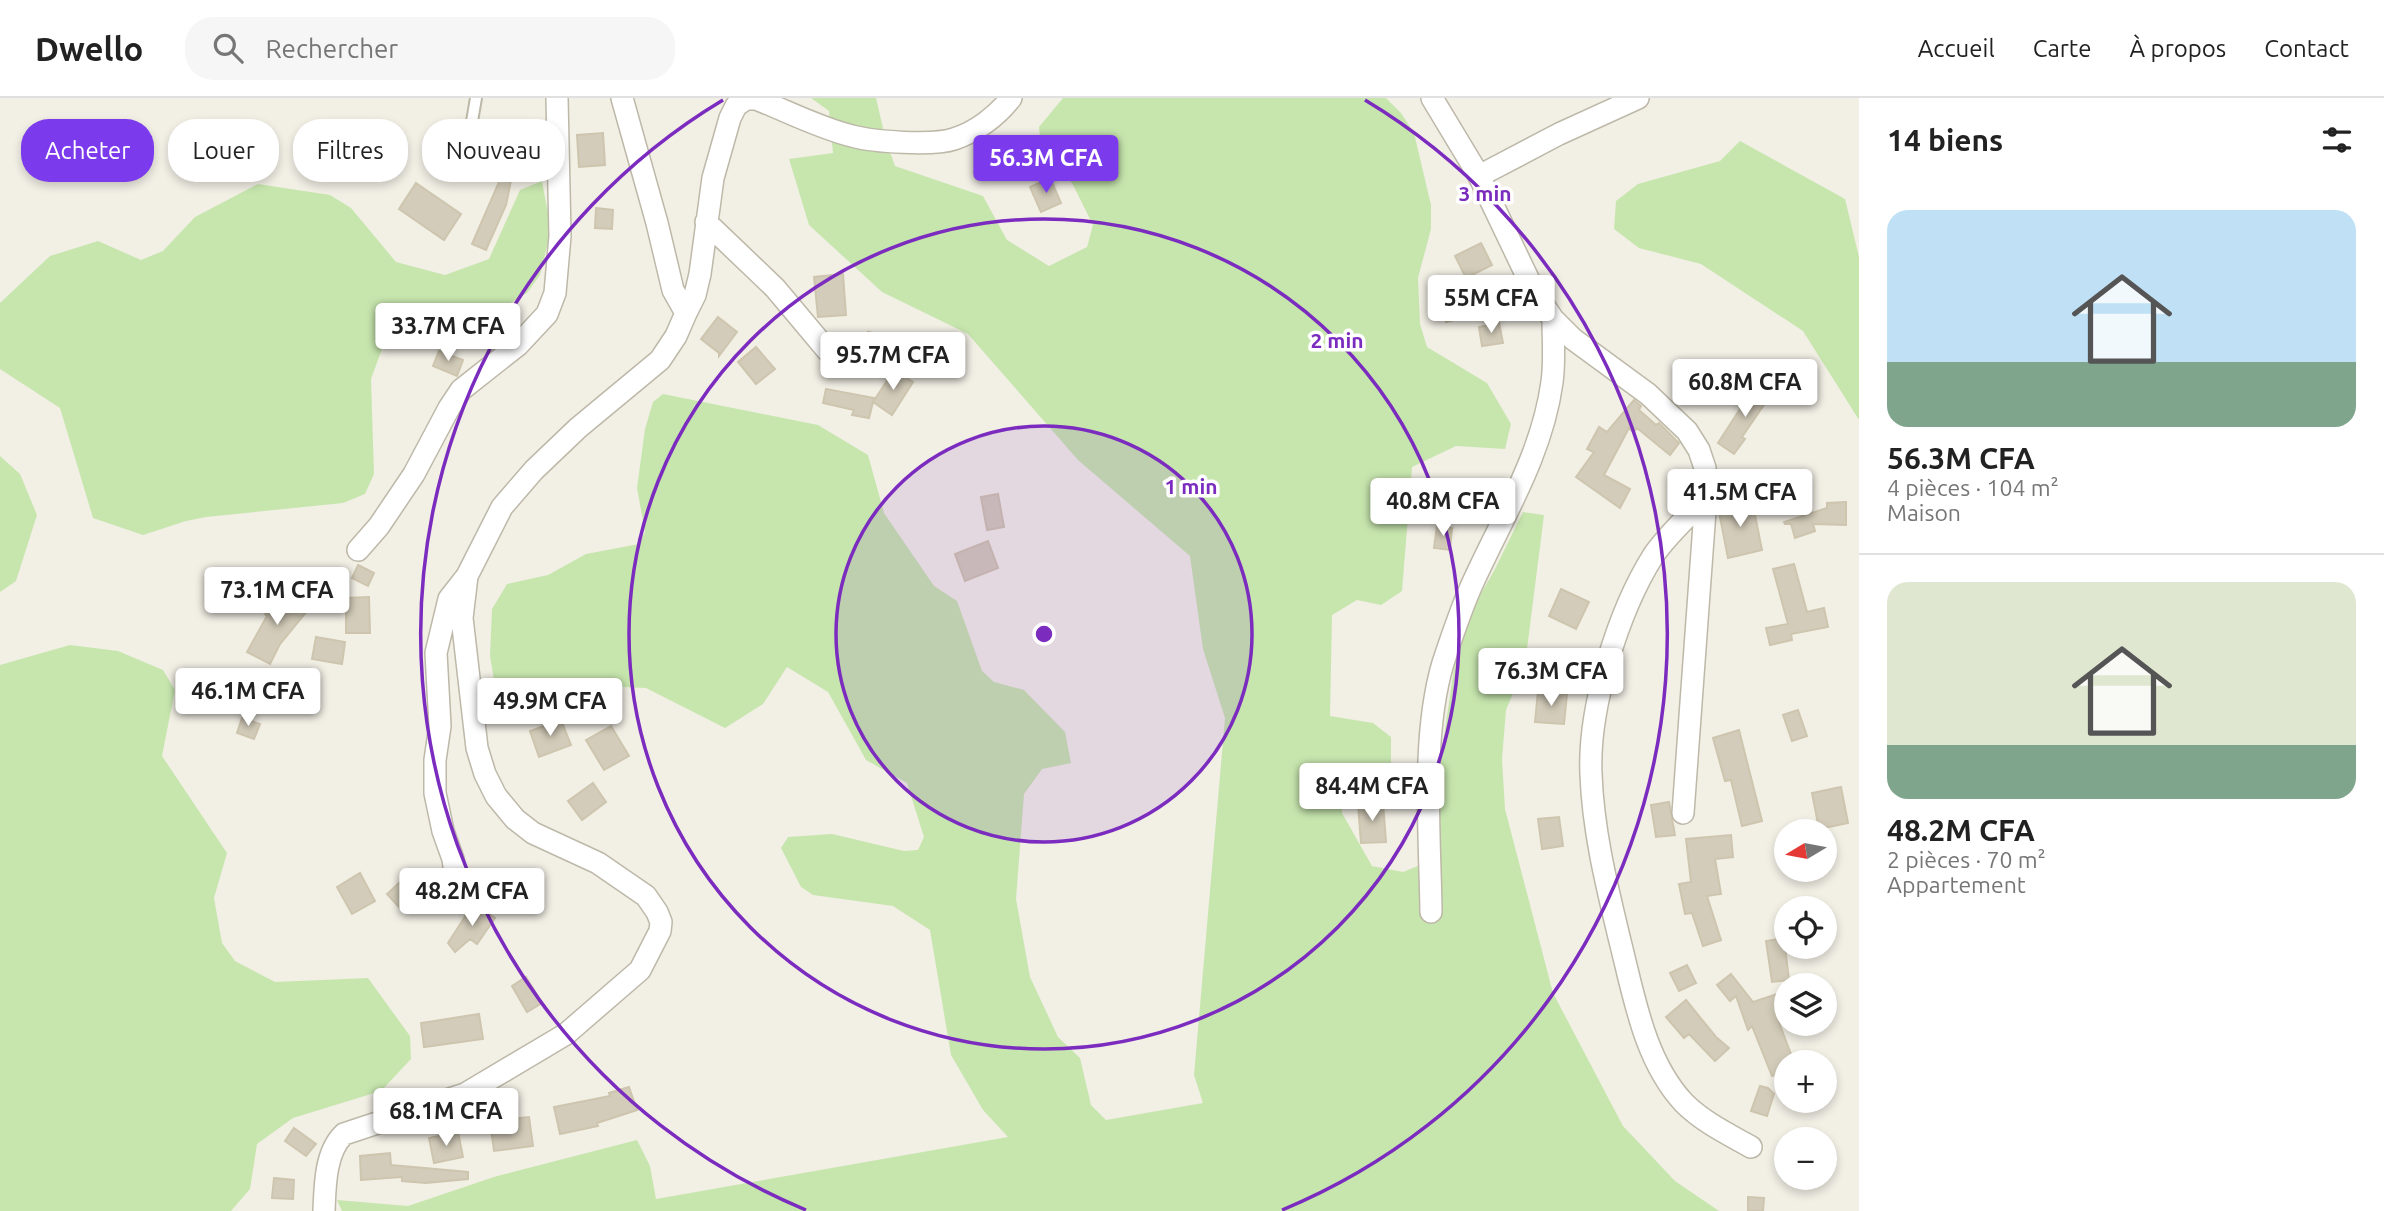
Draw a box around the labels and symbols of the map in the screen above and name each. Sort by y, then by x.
pin: 56.3M CFA [966,136,1126,195]
text: 3 min [1458,181,1512,205]
pin: 55M CFA [1426,275,1556,335]
pin: 33.7M CFA [368,303,528,363]
text: 2 min [1310,328,1364,352]
pin: 95.7M CFA [813,332,973,392]
pin: 60.8M CFA [1665,360,1825,419]
pin: 41.5M CFA [1660,470,1820,529]
text: 1 min [1164,474,1218,498]
pin: 40.8M CFA [1363,478,1523,538]
pin: 73.1M CFA [197,568,357,627]
centre of rings [1032,622,1056,646]
pin: 76.3M CFA [1471,648,1631,708]
pin: 46.1M CFA [168,668,328,728]
pin: 49.9M CFA [470,678,630,738]
pin: 84.4M CFA [1292,764,1452,823]
north arrow [1774,819,1838,882]
pin: 48.2M CFA [392,868,552,928]
pin: 68.1M CFA [366,1088,526,1148]

